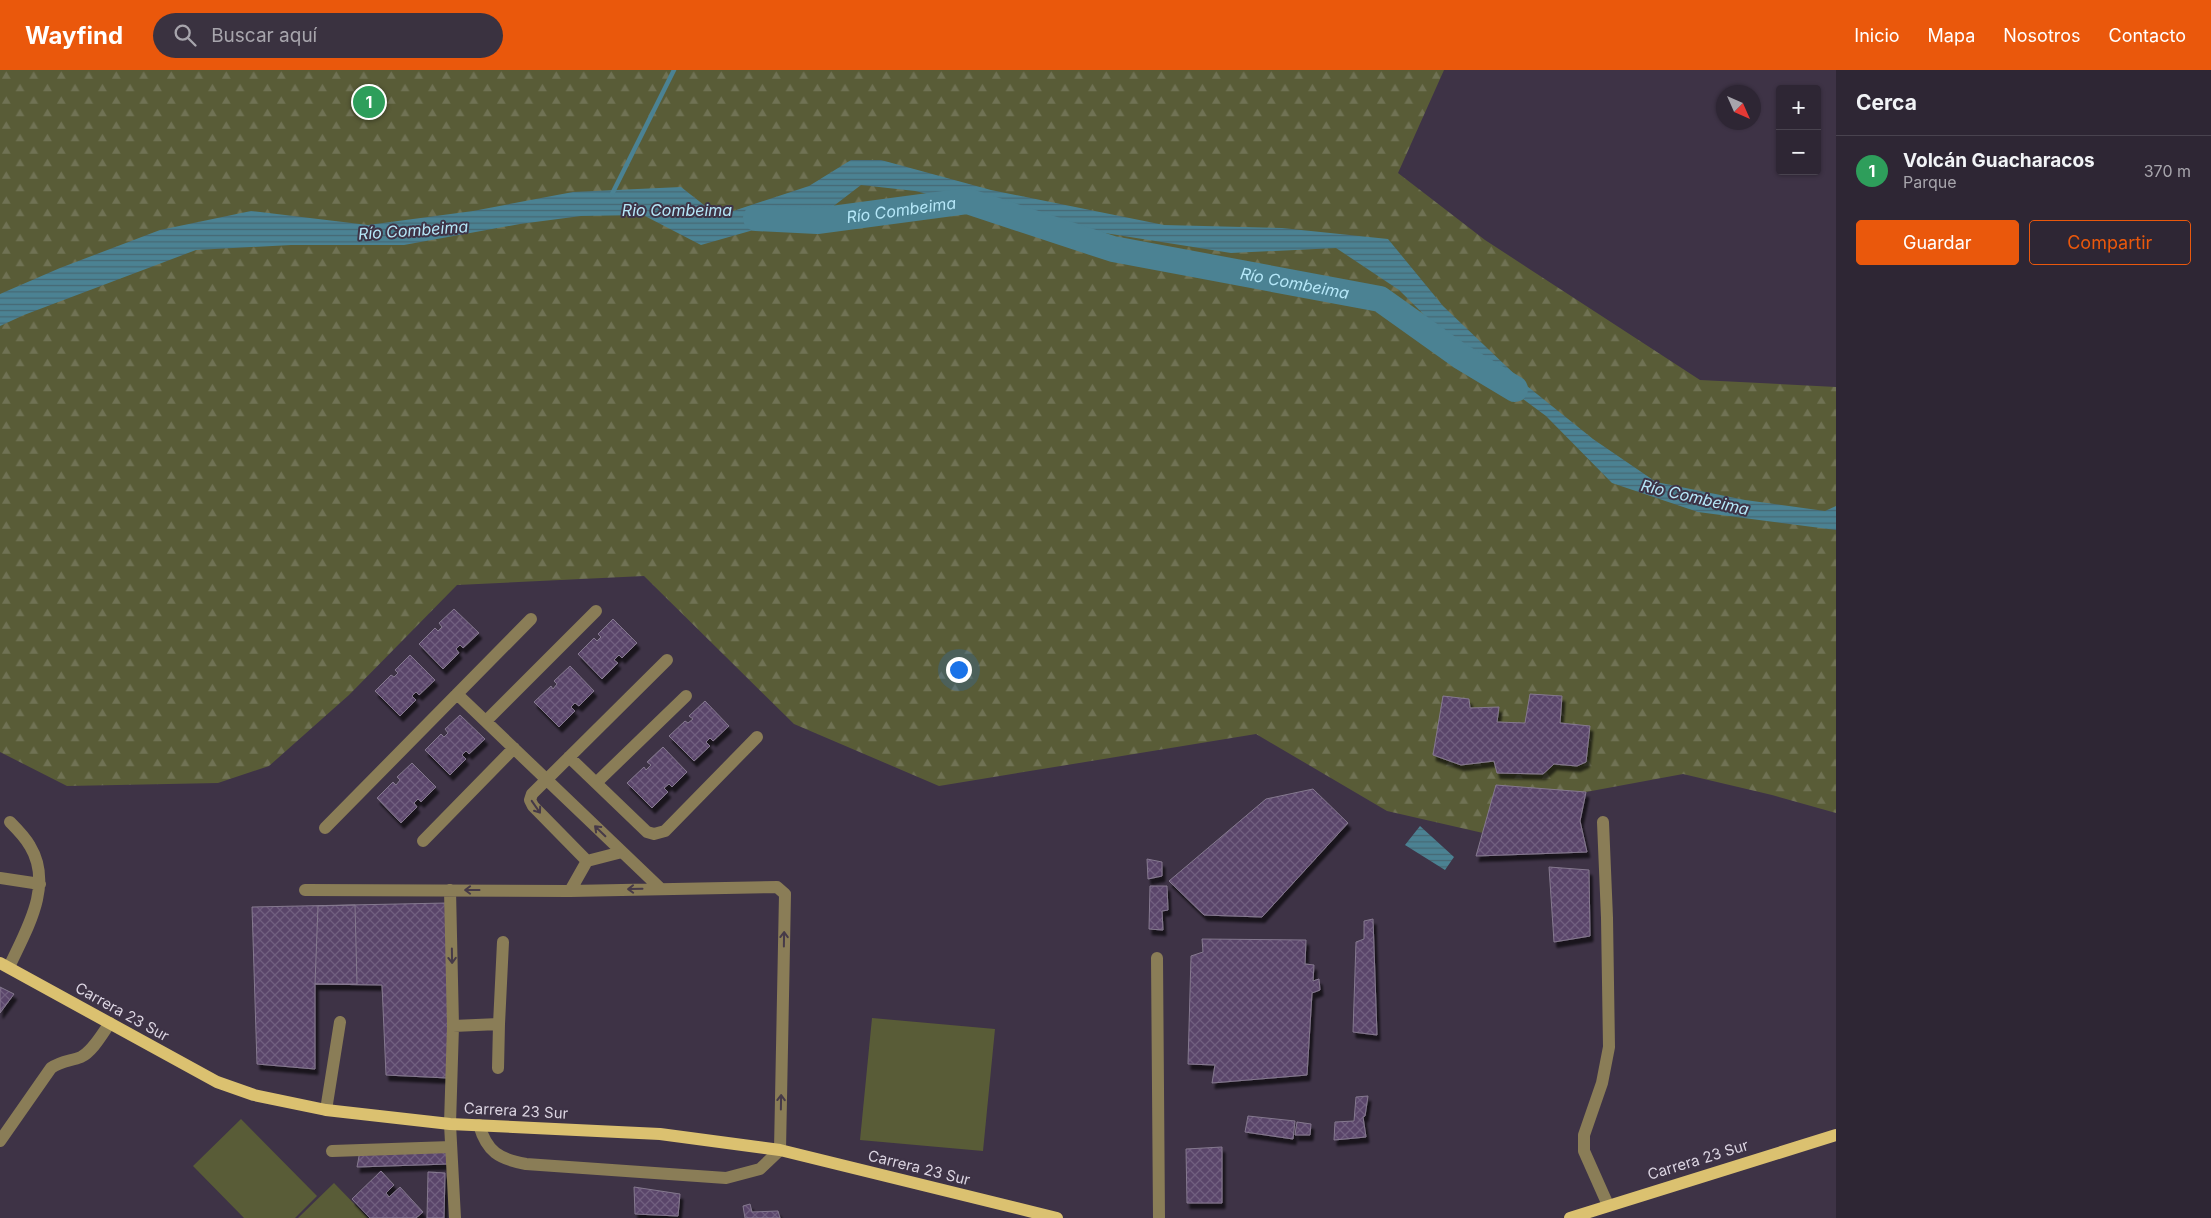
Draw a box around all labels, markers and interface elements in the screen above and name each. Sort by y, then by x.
search box [153,13,503,58]
text: Wayfind [25,21,123,50]
icon: search [171,21,199,49]
text: Buscar aquí [211,24,317,47]
text: Inicio [1854,25,1900,46]
text: Mapa [1928,25,1975,46]
text: Nosotros [2003,25,2081,46]
text: Contacto [2109,25,2186,46]
pin: 1 [353,83,385,121]
north arrow [1716,85,1761,130]
map controls [1776,85,1821,175]
button: + [1776,85,1821,130]
text: Cerca [1856,90,1917,115]
button: − [1776,130,1821,175]
text: Volcán Guacharacos [1903,149,2095,172]
text: 1 [1869,161,1875,181]
text: 370 m [2144,161,2191,181]
text: Parque [1903,172,1957,192]
water label: Río Combeima [845,193,957,227]
water label: Rio Combeima [622,200,732,220]
water label: Río Combeima [357,216,469,244]
button: Guardar [1856,220,2019,265]
button: Compartir [2029,220,2191,265]
water label: Río Combeima [1239,263,1351,303]
water label: Río Combeima [1639,475,1751,519]
your location [946,657,972,683]
one-way arrow [530,800,541,814]
one-way arrow [594,825,607,837]
one-way arrow [464,885,480,895]
one-way arrow [627,885,643,894]
one-way arrow [779,932,789,948]
one-way arrow [447,948,456,964]
street label: Carrera 23 Sur [72,978,173,1045]
one-way arrow [776,1094,786,1110]
street label: Carrera 23 Sur [463,1098,569,1123]
street label: Carrera 23 Sur [1645,1135,1751,1184]
street label: Carrera 23 Sur [866,1146,972,1189]

